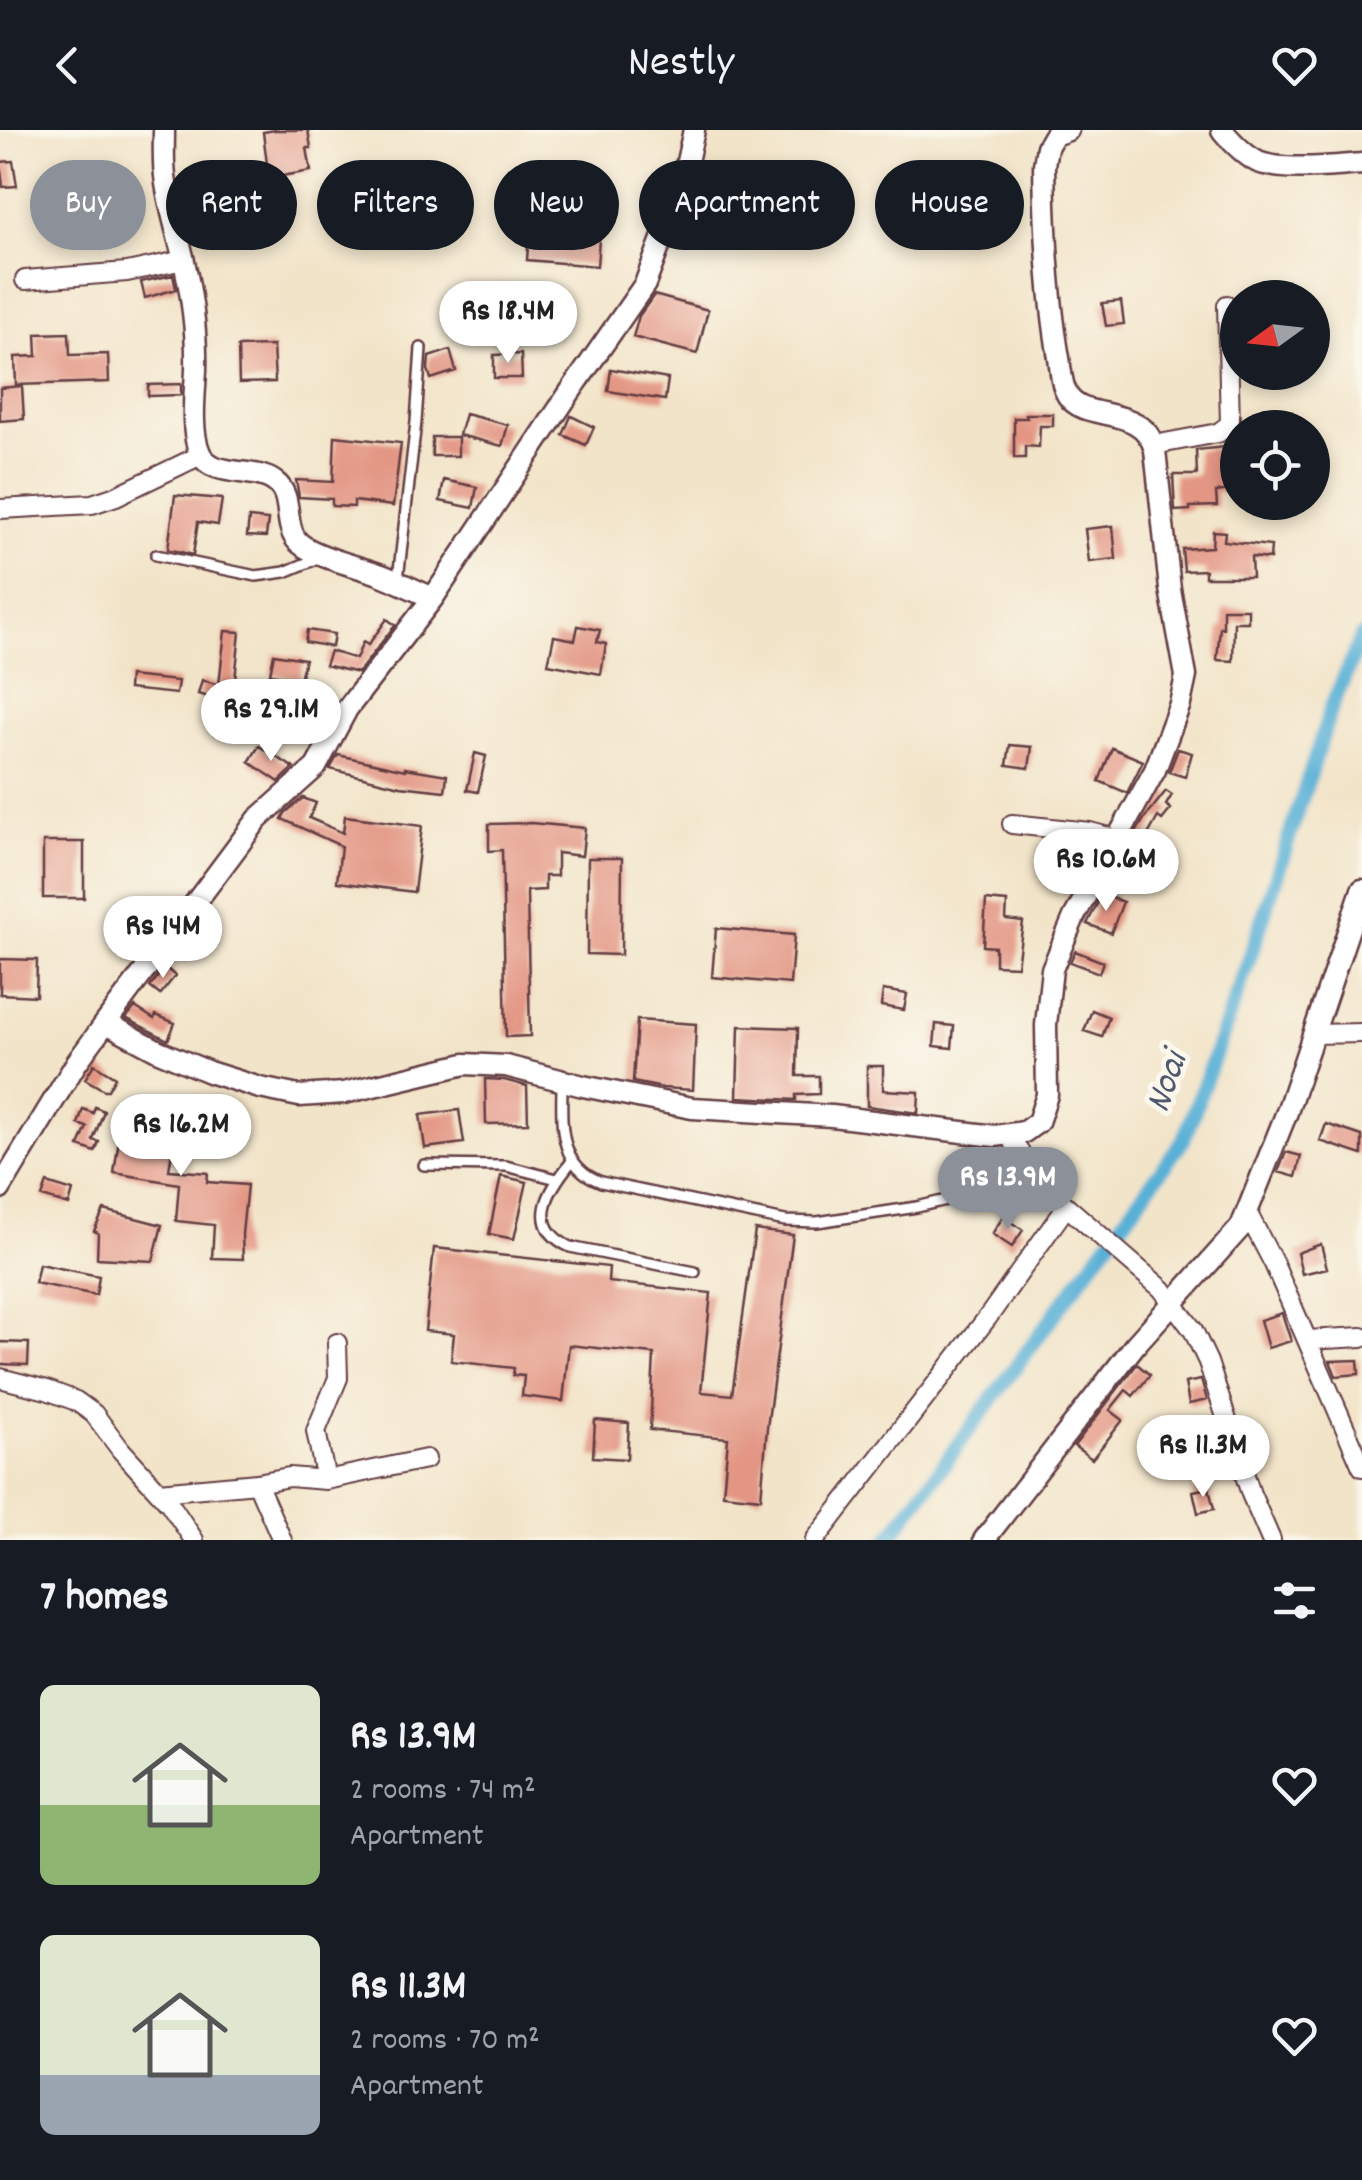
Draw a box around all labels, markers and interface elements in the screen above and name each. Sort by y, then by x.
text: Nestly [628,33,734,97]
icon: back [40,38,95,93]
icon: heart [1267,38,1322,93]
chip: Buy [30,160,146,250]
chip: Rent [166,160,297,250]
chip: Filters [317,160,474,250]
chip: New [494,160,619,250]
chip: Apartment [639,160,855,250]
chip: House [875,160,1024,250]
north arrow [1220,280,1330,390]
map controls [1220,280,1330,520]
pin: Rs 18.4M [405,281,611,366]
text: Rs 18.4M [461,290,555,336]
button: locate [1220,410,1330,520]
pin: Rs 29.1M [168,679,374,764]
text: Rs 29.1M [223,688,319,734]
pin: Rs 10.6M [1003,829,1209,914]
text: Rs 10.6M [1056,838,1156,884]
pin: Rs 14M [82,896,244,981]
text: Rs 14M [125,905,201,951]
water label: Noai [1133,1040,1207,1121]
pin: Rs 16.2M [78,1094,284,1179]
text: Rs 16.2M [132,1103,230,1149]
pin: Rs 13.9M [905,1147,1111,1232]
text: Rs 13.9M [960,1156,1056,1202]
pin: Rs 11.3M [1100,1415,1306,1500]
text: Rs 11.3M [1159,1424,1247,1470]
text: 7 homes [40,1570,169,1630]
icon: filters [1267,1573,1322,1628]
text: Rs 13.9M [350,1709,476,1769]
icon: home [120,1725,240,1845]
icon: heart [1267,1758,1322,1813]
text: 2 rooms · 74 m² [350,1769,536,1815]
text: Apartment [350,1815,484,1861]
text: Rs 11.3M [350,1959,466,2019]
icon: home [120,1975,240,2095]
icon: heart [1267,2008,1322,2063]
text: 2 rooms · 70 m² [350,2019,540,2065]
text: Apartment [350,2065,484,2111]

